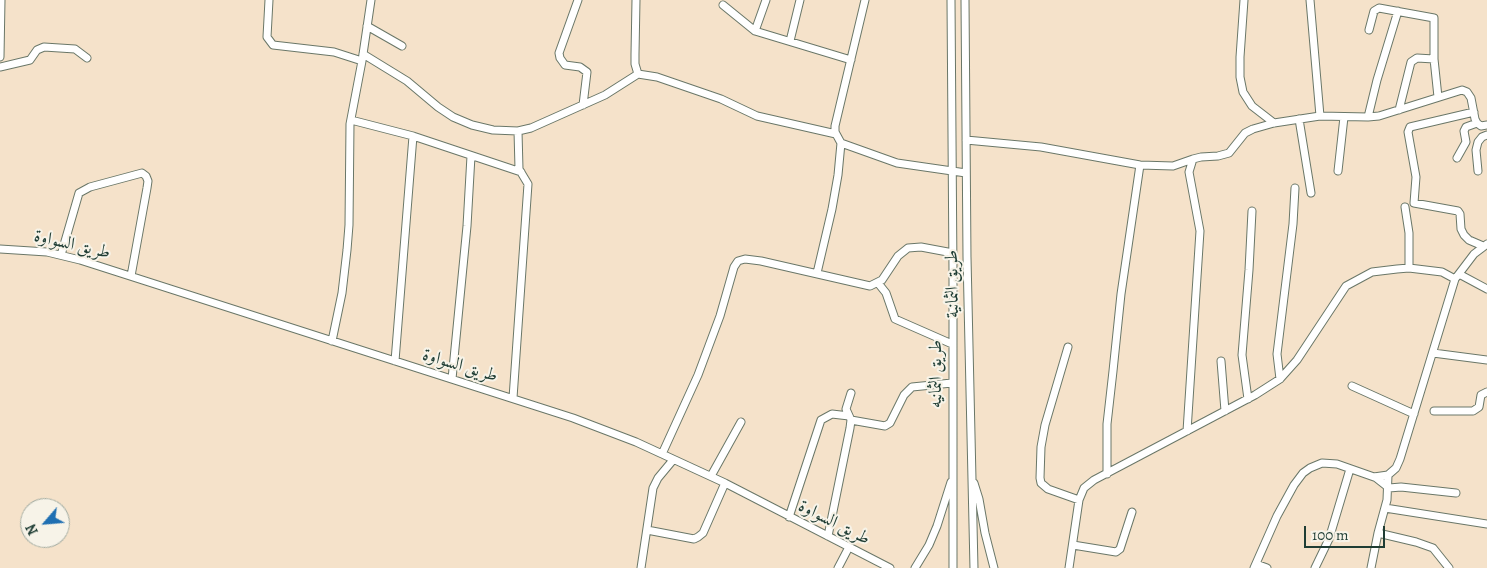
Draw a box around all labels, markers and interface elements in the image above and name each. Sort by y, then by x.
street label: طريق السواوة [32,226,112,264]
street label: طريق الثمانية [942,250,964,318]
street label: طريق الثمانيه [926,340,948,408]
street label: طريق السواوة [420,344,500,388]
street label: طريق السواوة [794,496,874,550]
north arrow [20,498,70,548]
scale bar [1307,516,1388,548]
text: N [21,521,43,538]
text: 100 m [1312,525,1349,545]

